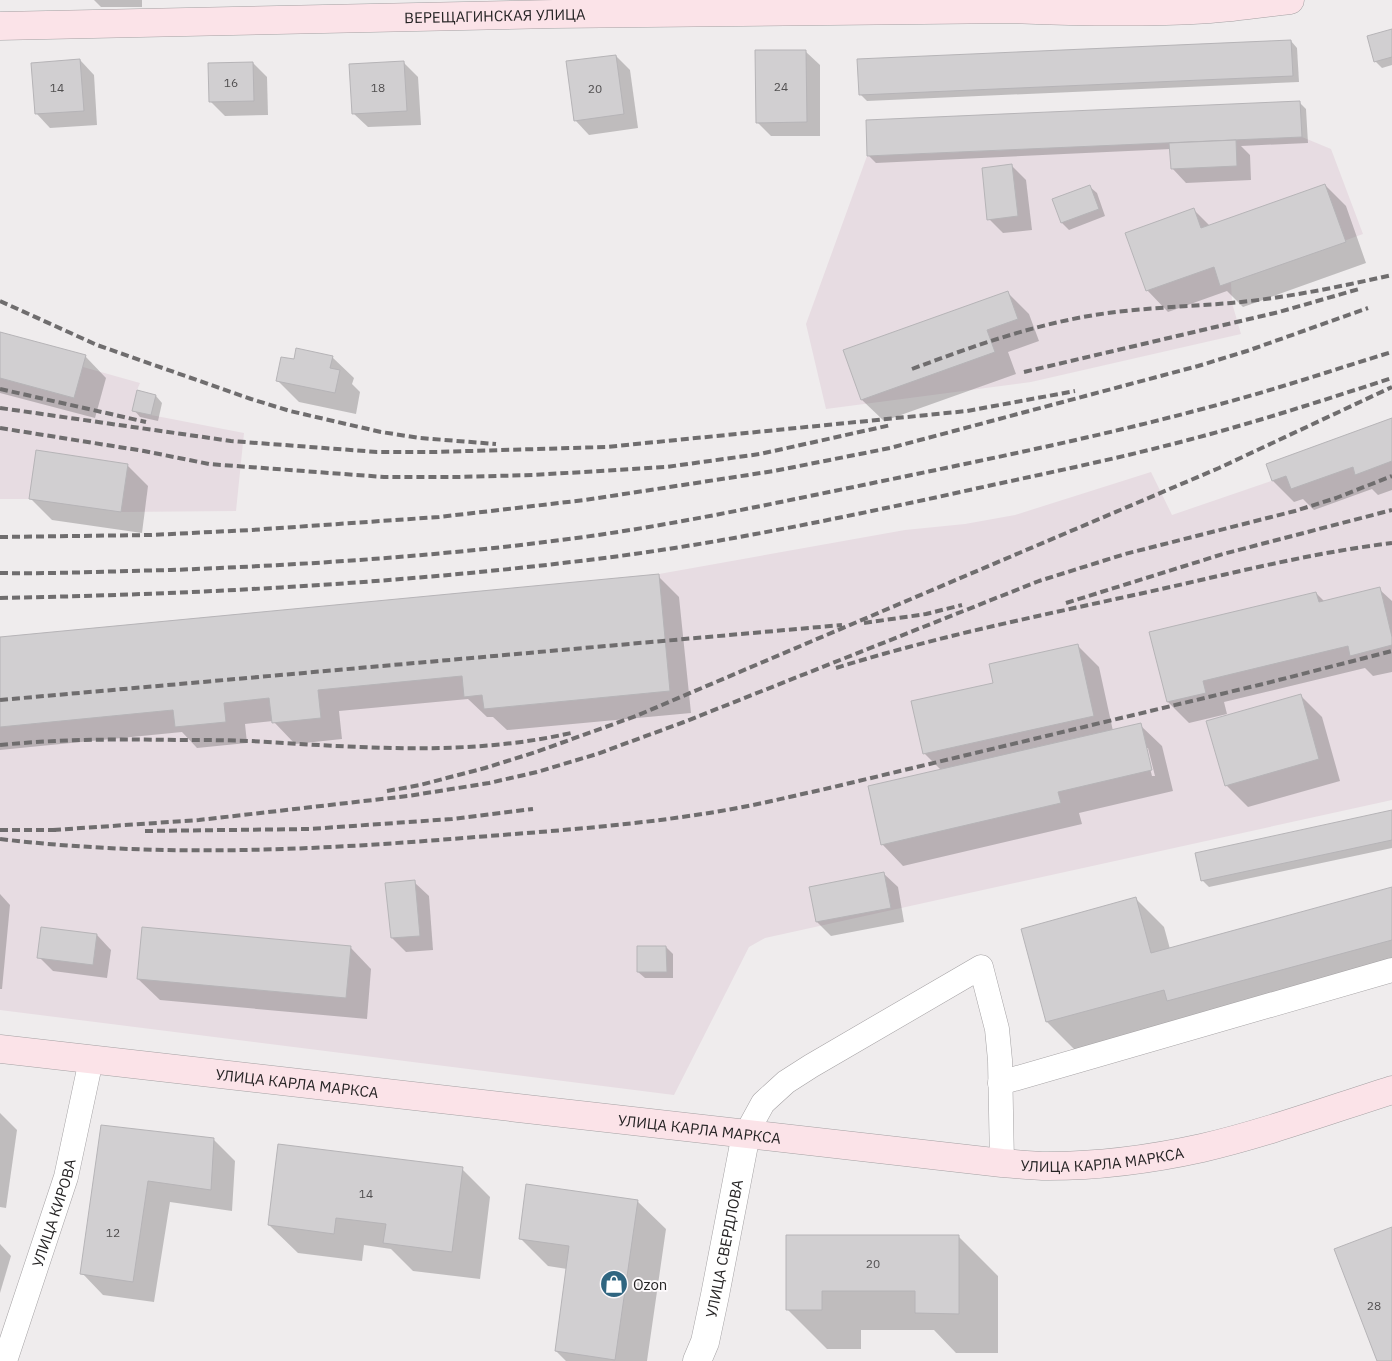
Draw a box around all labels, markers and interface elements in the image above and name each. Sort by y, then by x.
street label: ВЕРЕЩАГИНСКАЯ УЛИЦА [404,4,586,27]
house number: 16 [224,75,238,90]
house number: 24 [774,79,788,94]
house number: 14 [50,80,64,95]
house number: 18 [371,80,385,95]
house number: 20 [588,81,602,96]
street label: УЛИЦА КАРЛА МАРКСА [215,1064,380,1102]
street label: УЛИЦА КАРЛА МАРКСА [617,1110,782,1147]
street label: УЛИЦА КАРЛА МАРКСА [1020,1142,1186,1176]
street label: УЛИЦА КИРОВА [27,1157,79,1269]
street label: УЛИЦА СВЕРДЛОВА [701,1177,747,1319]
house number: 14 [359,1186,373,1201]
house number: 12 [106,1225,120,1240]
house number: 20 [866,1256,880,1271]
shop icon: Ozon [599,1269,629,1299]
place label: Ozon [633,1275,667,1294]
house number: 28 [1367,1298,1381,1313]

